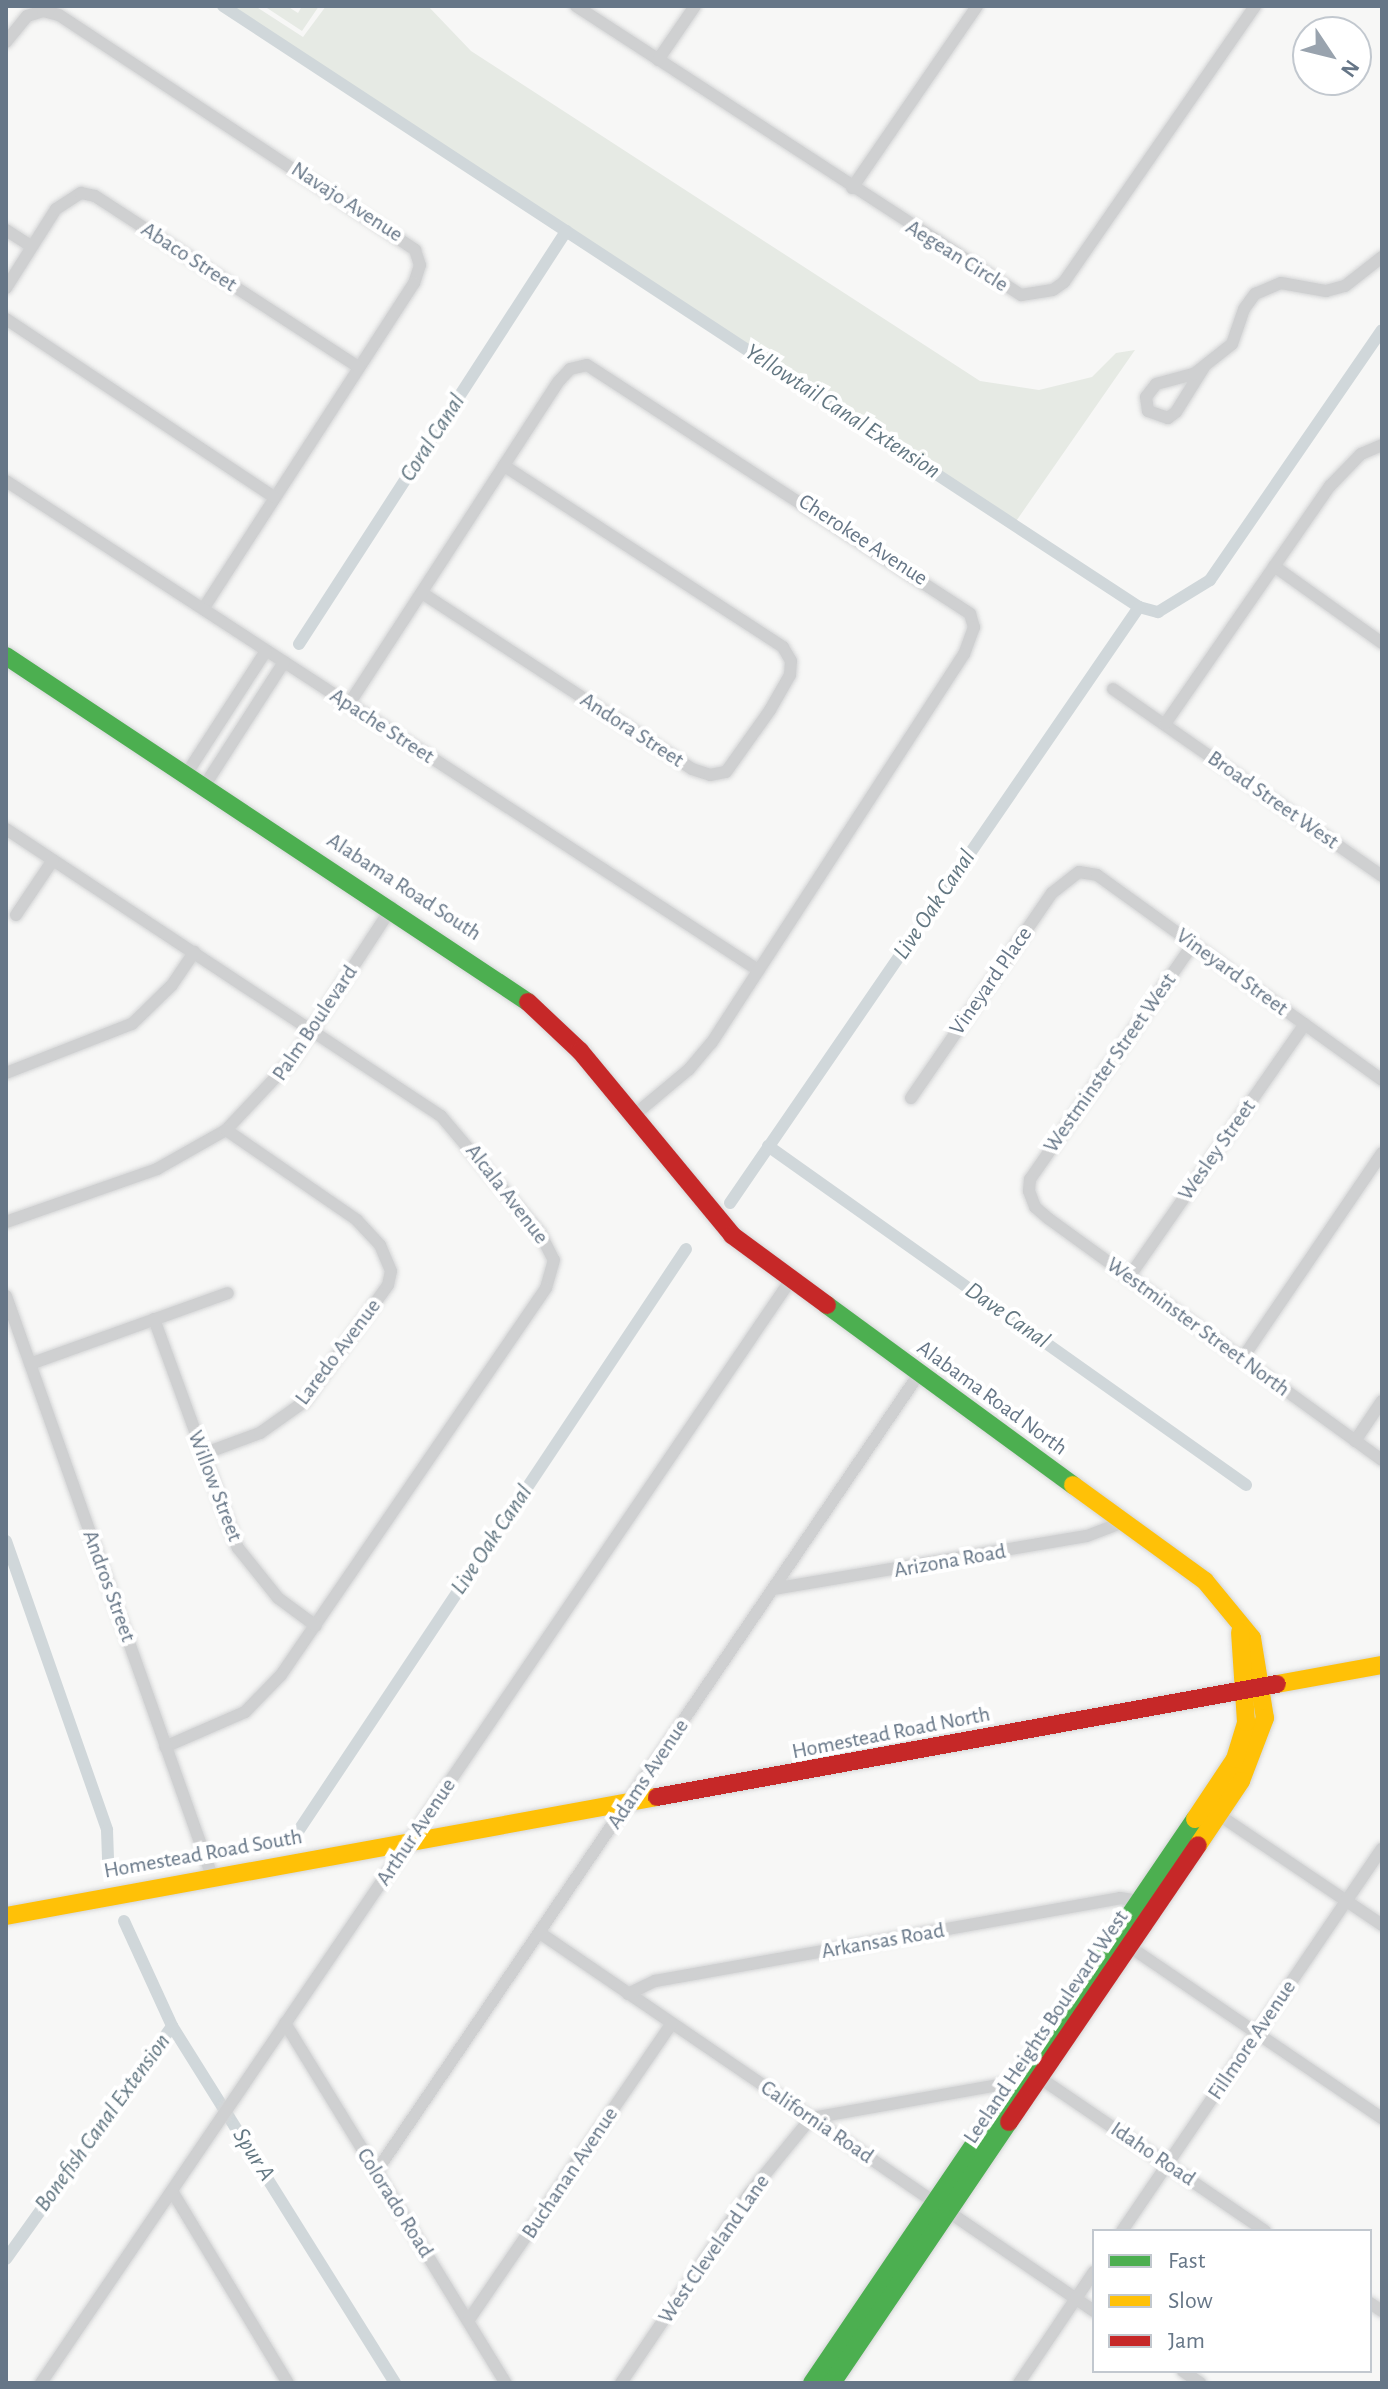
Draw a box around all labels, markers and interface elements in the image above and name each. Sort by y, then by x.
north arrow [1292,16,1372,96]
text: N [1337,56,1363,81]
street label: Navajo Avenue [286,156,408,248]
street label: Aegean Circle [901,214,1013,298]
street label: Abaco Street [136,216,242,298]
water label: Yellowtail Canal Extension [739,338,945,486]
water label: Coral Canal [394,389,472,487]
street label: Cherokee Avenue [793,488,933,592]
street label: Apache Street [325,683,439,769]
street label: Andora Street [575,687,689,773]
street label: Broad Street West [1202,745,1344,855]
street label: Alabama Road South [322,827,486,947]
water label: Live Oak Canal [888,845,982,965]
street label: Vineyard Place [944,922,1038,1040]
street label: Vineyard Street [1171,922,1293,1022]
street label: Palm Boulevard [267,960,363,1086]
street label: Westminster Street West [1038,968,1182,1158]
street label: Wesley Street [1173,1094,1261,1206]
street label: Alcala Avenue [460,1139,554,1249]
street label: Westminster Street North [1101,1252,1295,1402]
water label: Dave Canal [959,1276,1055,1356]
street label: Laredo Avenue [289,1294,387,1410]
street label: Alabama Road North [912,1335,1072,1461]
street label: Willow Street [182,1427,248,1545]
water label: Live Oak Canal [445,1480,539,1600]
street label: Andros Street [77,1527,141,1645]
street label: Arizona Road [892,1538,1008,1584]
street label: Homestead Road North [790,1701,992,1765]
street label: Adams Avenue [602,1714,694,1834]
street label: Arthur Avenue [370,1773,462,1891]
street label: Homestead Road South [102,1824,304,1884]
street label: Leeland Heights Boulevard West [958,1905,1134,2149]
street label: Arkansas Road [819,1917,947,1965]
street label: Fillmore Avenue [1202,1975,1302,2105]
water label: Bonefish Canal Extension [29,2028,177,2218]
street label: California Road [756,2075,878,2169]
street label: Buchanan Avenue [516,2102,624,2244]
street label: Idaho Road [1106,2116,1200,2192]
water label: Spur A [226,2123,280,2187]
street label: Colorado Road [351,2143,439,2263]
street label: West Cleveland Lane [653,2169,775,2329]
legend [1092,2229,1372,2373]
text: Fast [1168,2249,1205,2273]
text: Slow [1168,2289,1213,2313]
text: Jam [1168,2329,1205,2353]

